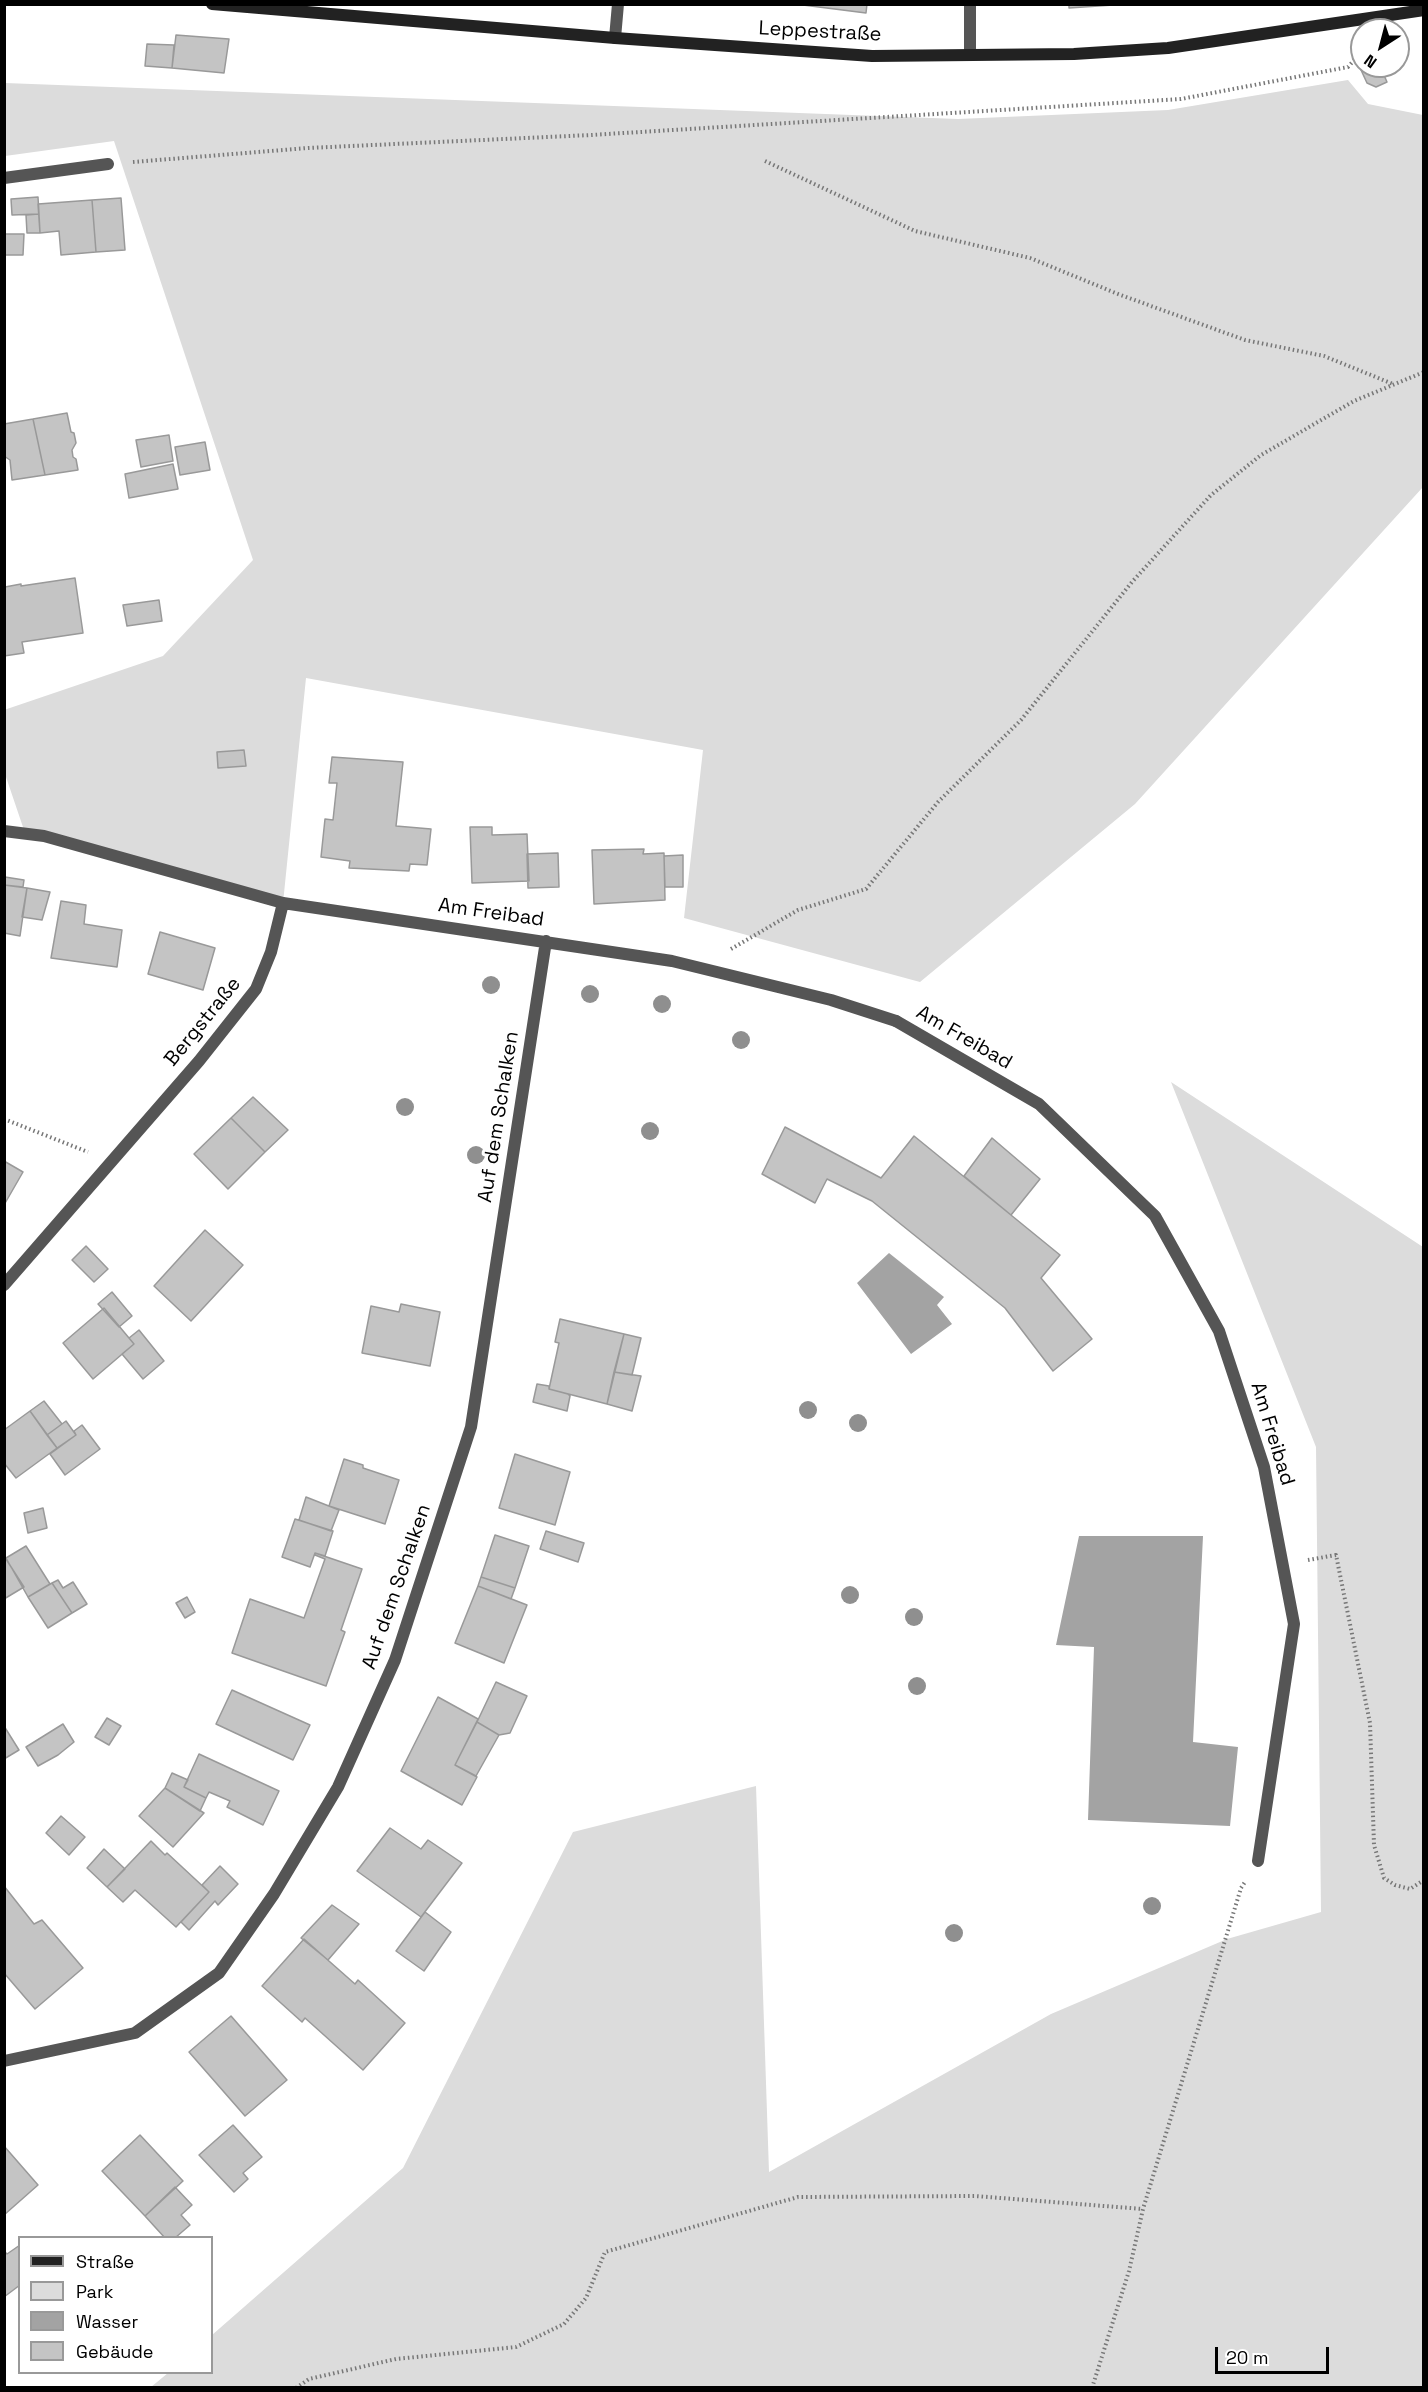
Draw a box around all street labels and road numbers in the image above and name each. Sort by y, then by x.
street label: Leppestraße [758,17,882,47]
street label: Am Freibad [437,894,545,932]
street label: Bergstraße [160,973,246,1071]
street label: Am Freibad [912,1001,1016,1075]
street label: Auf dem Schalken [474,1030,524,1204]
street label: Am Freibad [1245,1379,1299,1489]
street label: Auf dem Schalken [357,1501,437,1673]

